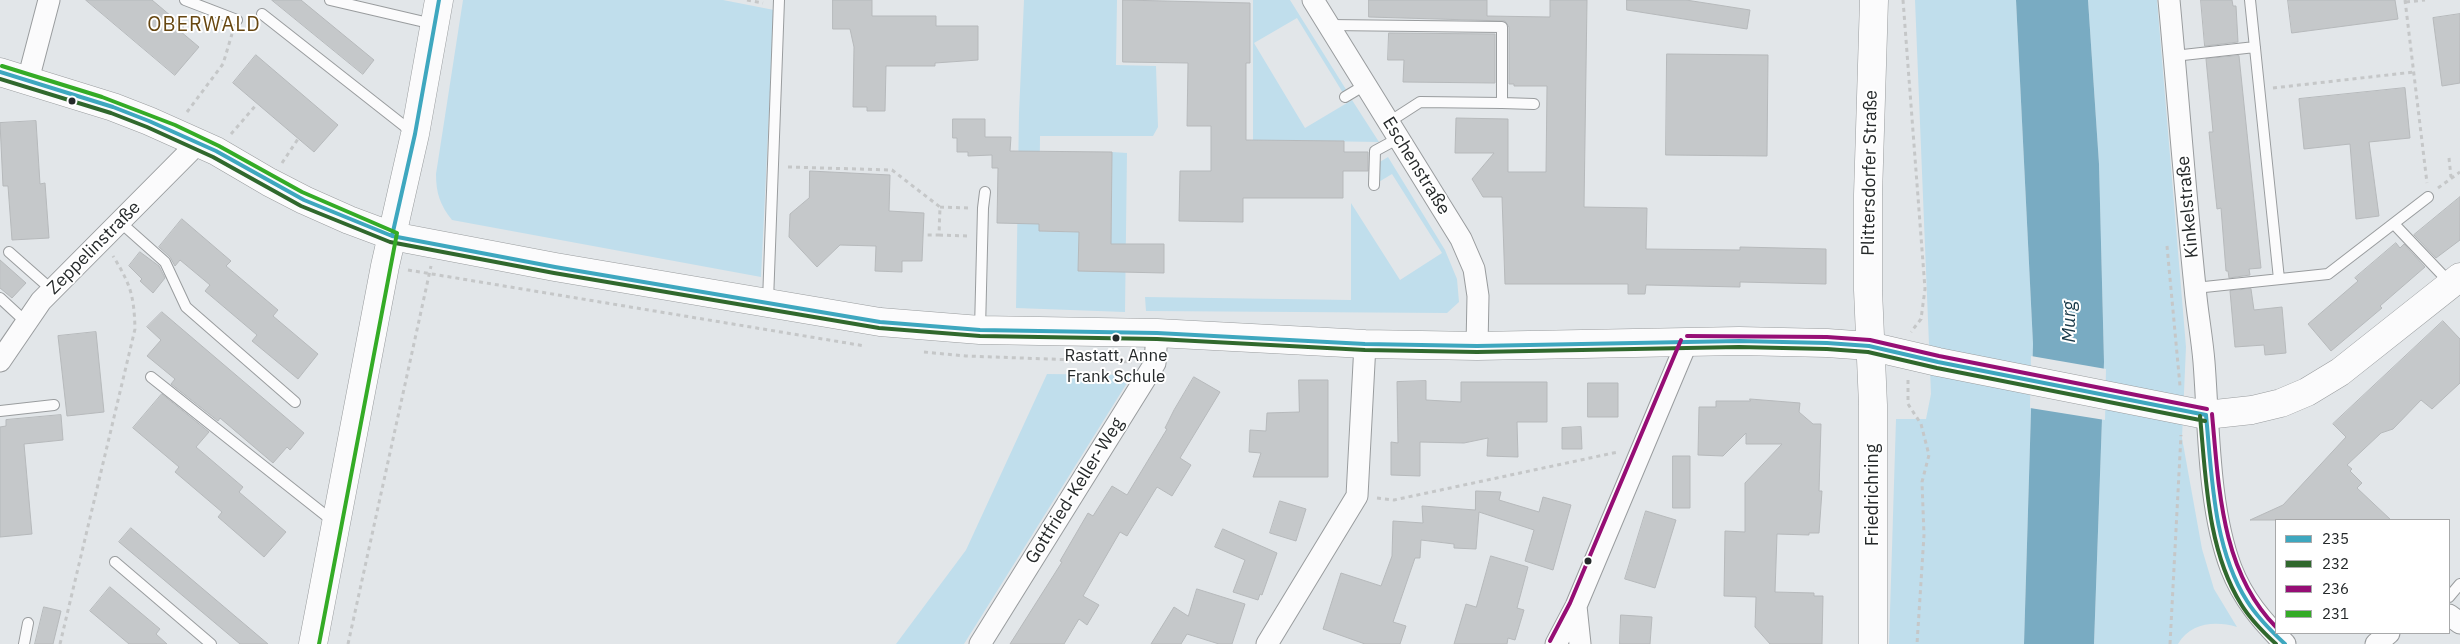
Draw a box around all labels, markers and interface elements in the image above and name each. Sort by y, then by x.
district label: OBERWALD [146,13,262,37]
street label: Plittersdorfer Straße [1858,90,1882,256]
unlabelled marker [67,96,77,106]
street label: Eschenstraße [1377,113,1455,219]
street label: Kinkelstraße [2173,155,2203,259]
street label: Zeppelinstraße [43,197,145,299]
water label: Murg [2059,301,2081,343]
marker: Rastatt, Anne Frank Schule [1111,333,1121,343]
place label: Rastatt, Anne Frank Schule [1065,346,1167,386]
street label: Gottfried-Keller-Weg [1021,414,1129,568]
street label: Friedrichring [1862,444,1884,546]
legend [2275,519,2450,634]
text: 235 [2322,529,2349,548]
text: 232 [2322,554,2349,573]
unlabelled marker [1583,556,1593,566]
text: 236 [2322,579,2349,598]
text: 231 [2322,604,2349,623]

